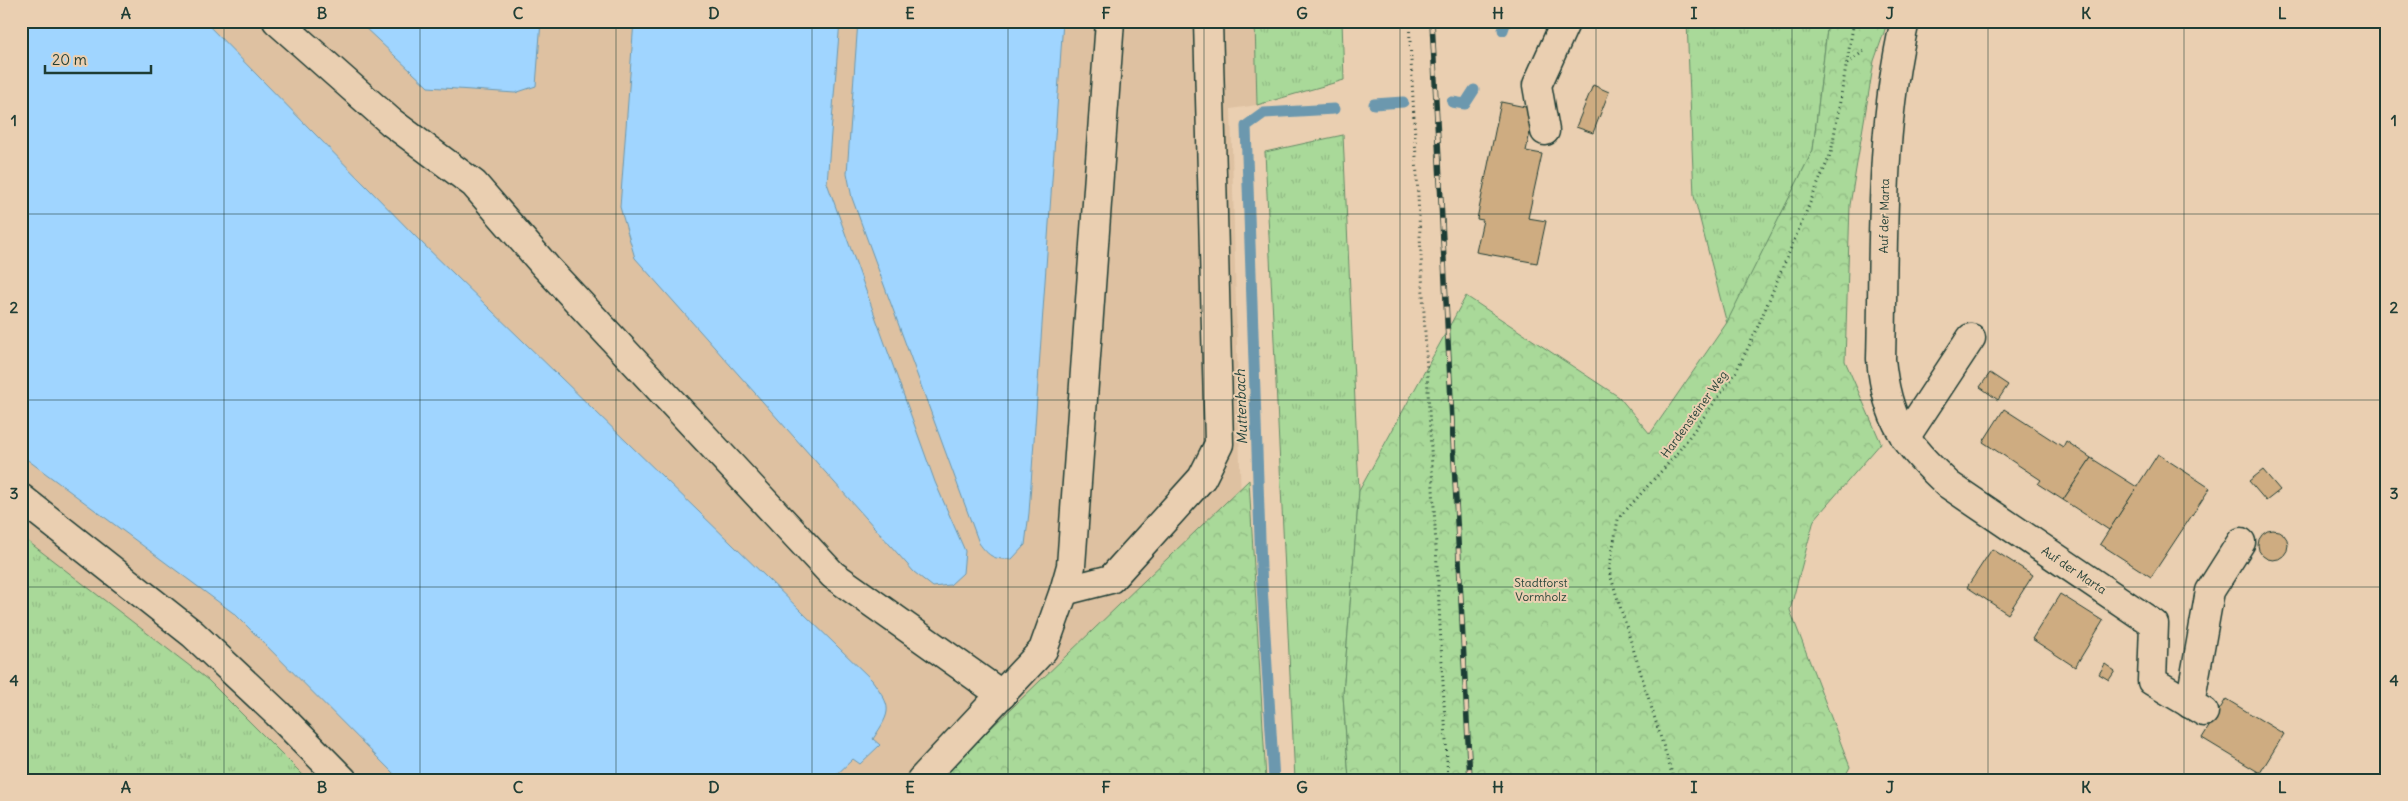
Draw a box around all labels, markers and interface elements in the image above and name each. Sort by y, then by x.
text: A [121,3,131,23]
text: B [317,3,328,23]
text: C [513,3,524,23]
text: D [708,3,720,23]
text: E [905,3,915,23]
text: F [1101,3,1111,23]
text: G [1296,3,1308,23]
text: H [1492,3,1504,23]
text: I [1691,3,1698,23]
text: J [1886,3,1895,23]
text: K [2081,3,2091,23]
text: L [2278,3,2287,23]
scale bar [45,42,151,74]
text: 20 m [52,50,87,69]
text: 1 [11,110,17,130]
text: 1 [2391,110,2397,130]
street label: Auf der Marta [1876,178,1892,254]
text: 2 [10,297,19,317]
text: 2 [2390,297,2399,317]
water label: Muttenbach [1231,368,1251,445]
street label: Hardensteiner Weg [1657,368,1731,460]
text: 3 [9,483,19,503]
text: 3 [2389,483,2399,503]
street label: Auf der Marta [2039,543,2109,597]
park label: Stadtforst Vormholz [1514,575,1568,604]
text: 4 [9,670,19,690]
text: 4 [2389,670,2399,690]
text: A [121,777,131,797]
text: B [317,777,328,797]
text: C [513,777,524,797]
text: D [708,777,720,797]
text: E [905,777,915,797]
text: F [1101,777,1111,797]
text: G [1296,777,1308,797]
text: H [1492,777,1504,797]
text: I [1691,777,1698,797]
text: J [1886,777,1895,797]
text: K [2081,777,2091,797]
text: L [2278,777,2287,797]

